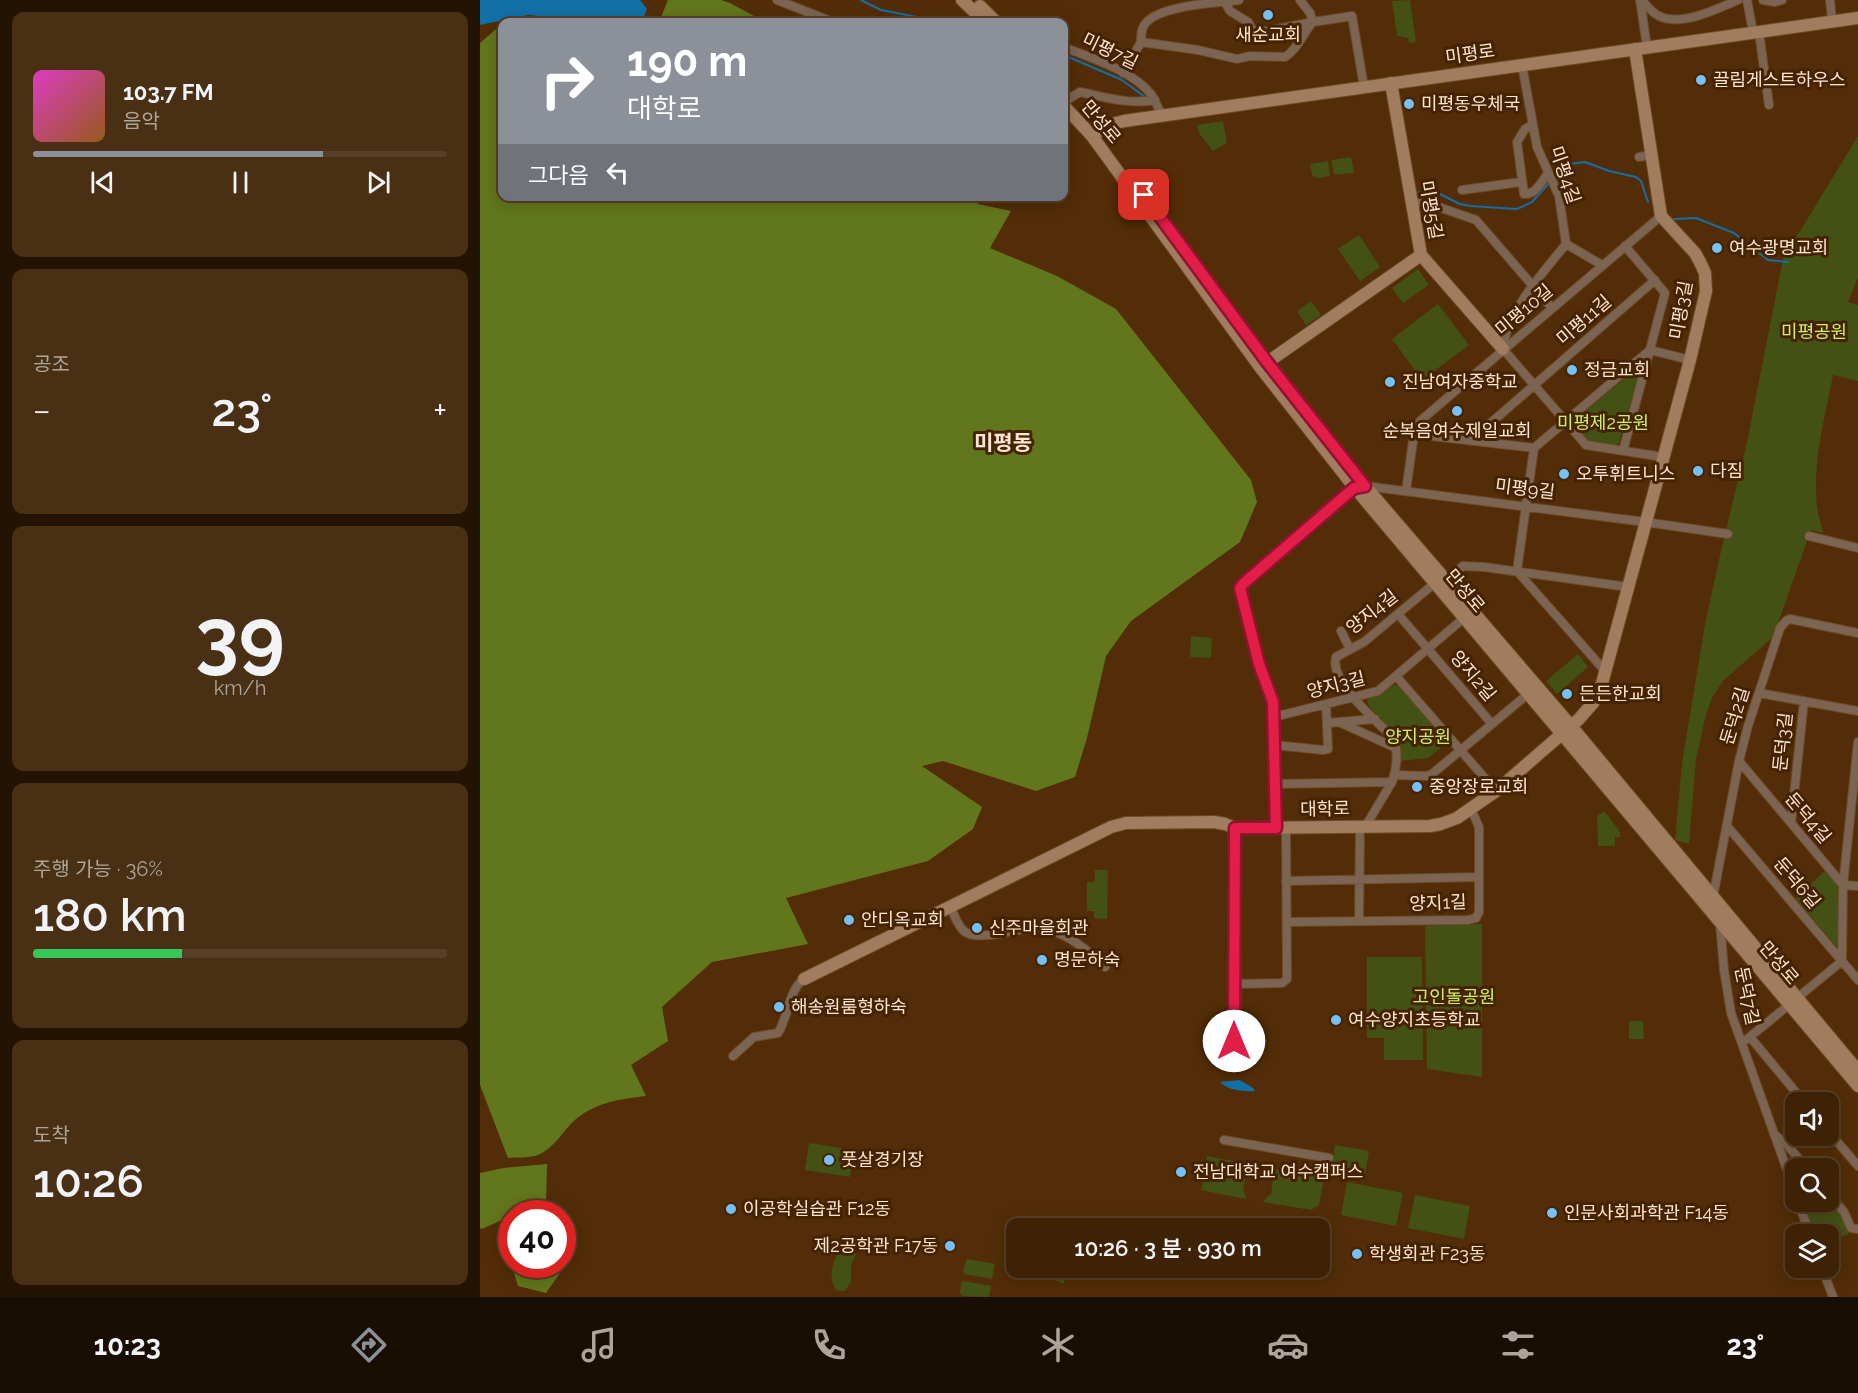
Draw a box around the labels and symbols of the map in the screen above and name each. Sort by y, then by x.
marker: 새순교회 [1261,8,1275,22]
place label: 새순교회 [1235,24,1301,45]
street label: 미평7길 [1079,28,1141,73]
street label: 미평로 [1444,40,1496,67]
place label: 끌림게스트하우스 [1713,69,1845,90]
marker: 끌림게스트하우스 [1694,73,1708,87]
place label: 미평동우체국 [1421,93,1520,114]
street label: 만성로 [1077,96,1125,147]
marker: 미평동우체국 [1402,97,1416,111]
street label: 미평4길 [1546,143,1585,206]
pin [1118,169,1169,220]
street label: 미평5길 [1416,179,1447,241]
place label: 여수광명교회 [1729,237,1828,258]
marker: 여수광명교회 [1710,241,1724,255]
street label: 미평3길 [1665,279,1696,341]
street label: 미평10길 [1491,280,1557,340]
street label: 미평11길 [1552,290,1615,349]
park label: 미평공원 [1781,321,1847,342]
place label: 정금교회 [1584,359,1650,380]
marker: 정금교회 [1565,363,1579,377]
place label: 진남여자중학교 [1402,371,1518,392]
marker: 진남여자중학교 [1383,375,1397,389]
marker: 순복음여수제일교회 [1450,404,1464,418]
park label: 미평제2공원 [1557,412,1649,433]
place label: 순복음여수제일교회 [1382,420,1532,441]
district label: 미평동 [974,430,1032,455]
place label: 다짐 [1710,460,1743,481]
place label: 오투휘트니스 [1576,463,1675,484]
marker: 다짐 [1691,464,1705,478]
marker: 오투휘트니스 [1557,467,1571,481]
street label: 미평9길 [1494,474,1556,503]
street label: 만성로 [1441,565,1489,616]
street label: 양지4길 [1342,585,1402,638]
street label: 양지2길 [1446,646,1500,705]
street label: 양지3길 [1305,667,1367,702]
place label: 든든한교회 [1579,683,1662,704]
street label: 둔덕2길 [1716,685,1753,747]
marker: 든든한교회 [1560,687,1574,701]
street label: 둔덕3길 [1769,711,1796,773]
park label: 양지공원 [1385,726,1451,747]
place label: 중앙장로교회 [1429,776,1528,797]
marker: 중앙장로교회 [1410,780,1424,794]
street label: 둔덕4길 [1781,788,1836,847]
street label: 대학로 [1300,798,1350,819]
street label: 둔덕6길 [1770,853,1825,913]
street label: 양지1길 [1409,891,1467,914]
place label: 안디옥교회 [861,909,944,930]
marker: 안디옥교회 [842,913,856,927]
place label: 신주마을회관 [989,917,1089,938]
marker: 신주마을회관 [970,921,984,935]
street label: 만성로 [1755,937,1803,988]
place label: 명문하숙 [1054,949,1120,970]
marker: 명문하숙 [1035,953,1049,967]
street label: 둔덕7길 [1731,965,1764,1027]
park label: 고인돌공원 [1413,986,1495,1007]
place label: 해송원룸형하숙 [791,996,907,1017]
marker: 해송원룸형하숙 [772,1000,786,1014]
position arrow [1202,1009,1266,1073]
place label: 여수양지초등학교 [1348,1009,1480,1030]
marker: 여수양지초등학교 [1329,1013,1343,1027]
place label: 풋살경기장 [841,1149,924,1170]
marker: 풋살경기장 [822,1153,836,1167]
place label: 전남대학교 여수캠퍼스 [1193,1161,1363,1182]
marker: 전남대학교 여수캠퍼스 [1174,1165,1188,1179]
place label: 이공학실습관 F12동 [743,1198,891,1219]
speed limit sign: 40 [498,1200,576,1278]
marker: 이공학실습관 F12동 [724,1202,738,1216]
place label: 인문사회과학관 F14동 [1564,1202,1729,1223]
marker: 인문사회과학관 F14동 [1545,1206,1559,1220]
place label: 제2공학관 F17동 [814,1235,938,1256]
marker: 제2공학관 F17동 [943,1239,957,1253]
place label: 학생회관 F23동 [1369,1243,1486,1264]
marker: 학생회관 F23동 [1350,1247,1364,1261]

